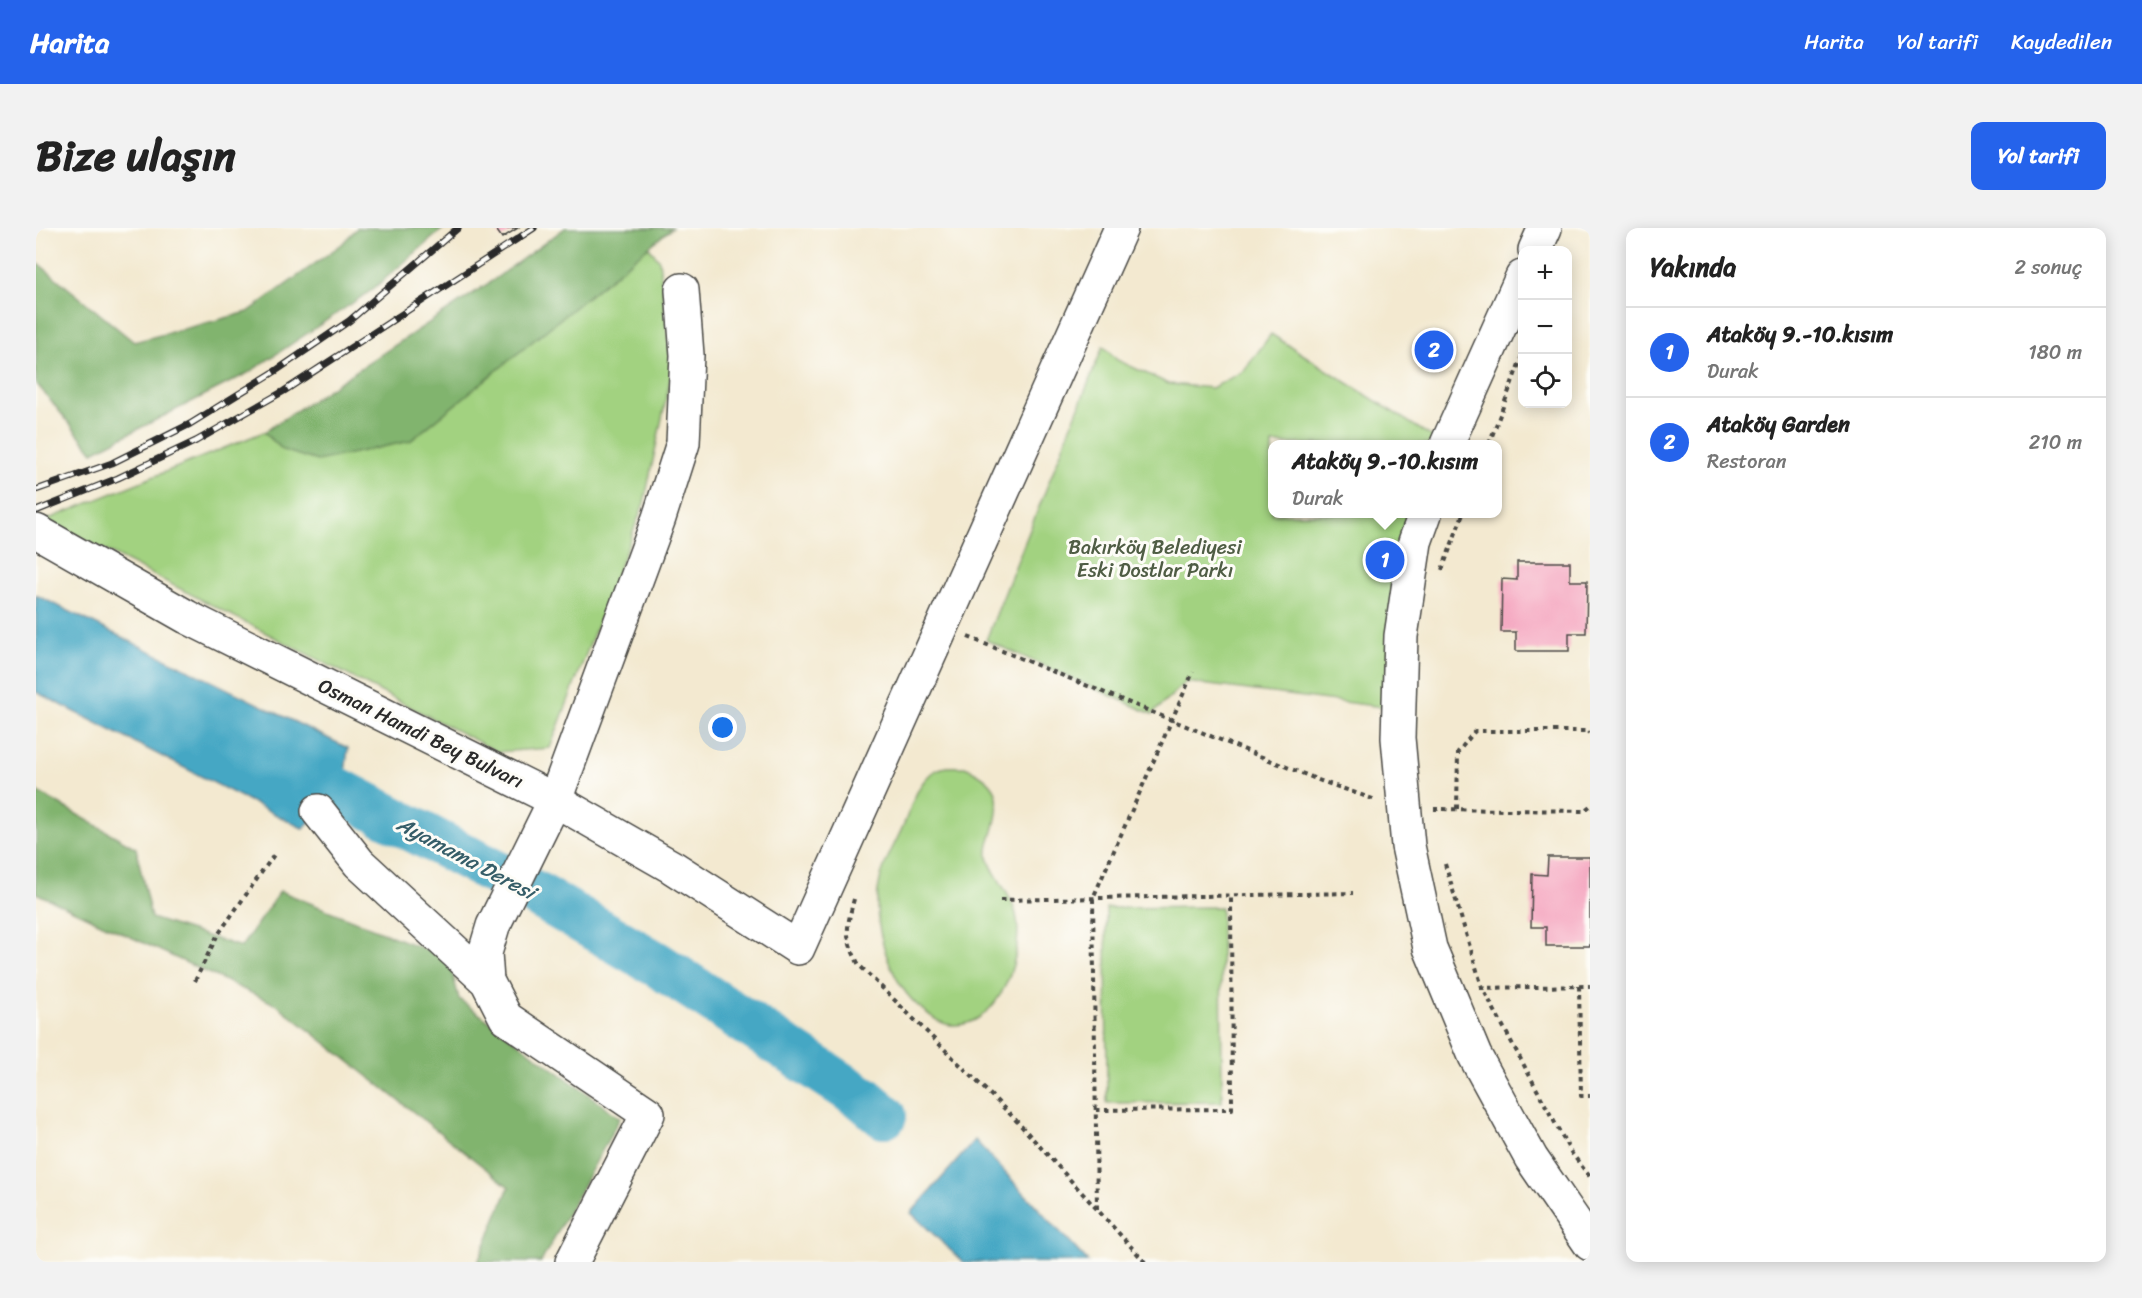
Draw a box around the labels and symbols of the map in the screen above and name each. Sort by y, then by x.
pin: 2 [1414,328,1454,372]
park label: Bakırköy Belediyesi Eski Dostlar Parkı [1068,530,1243,588]
pin: 1 [1366,538,1404,582]
street label: Osman Hamdi Bey Bulvarı [312,668,530,799]
your location [708,713,737,742]
water label: Ayamama Deresi [389,805,546,912]

